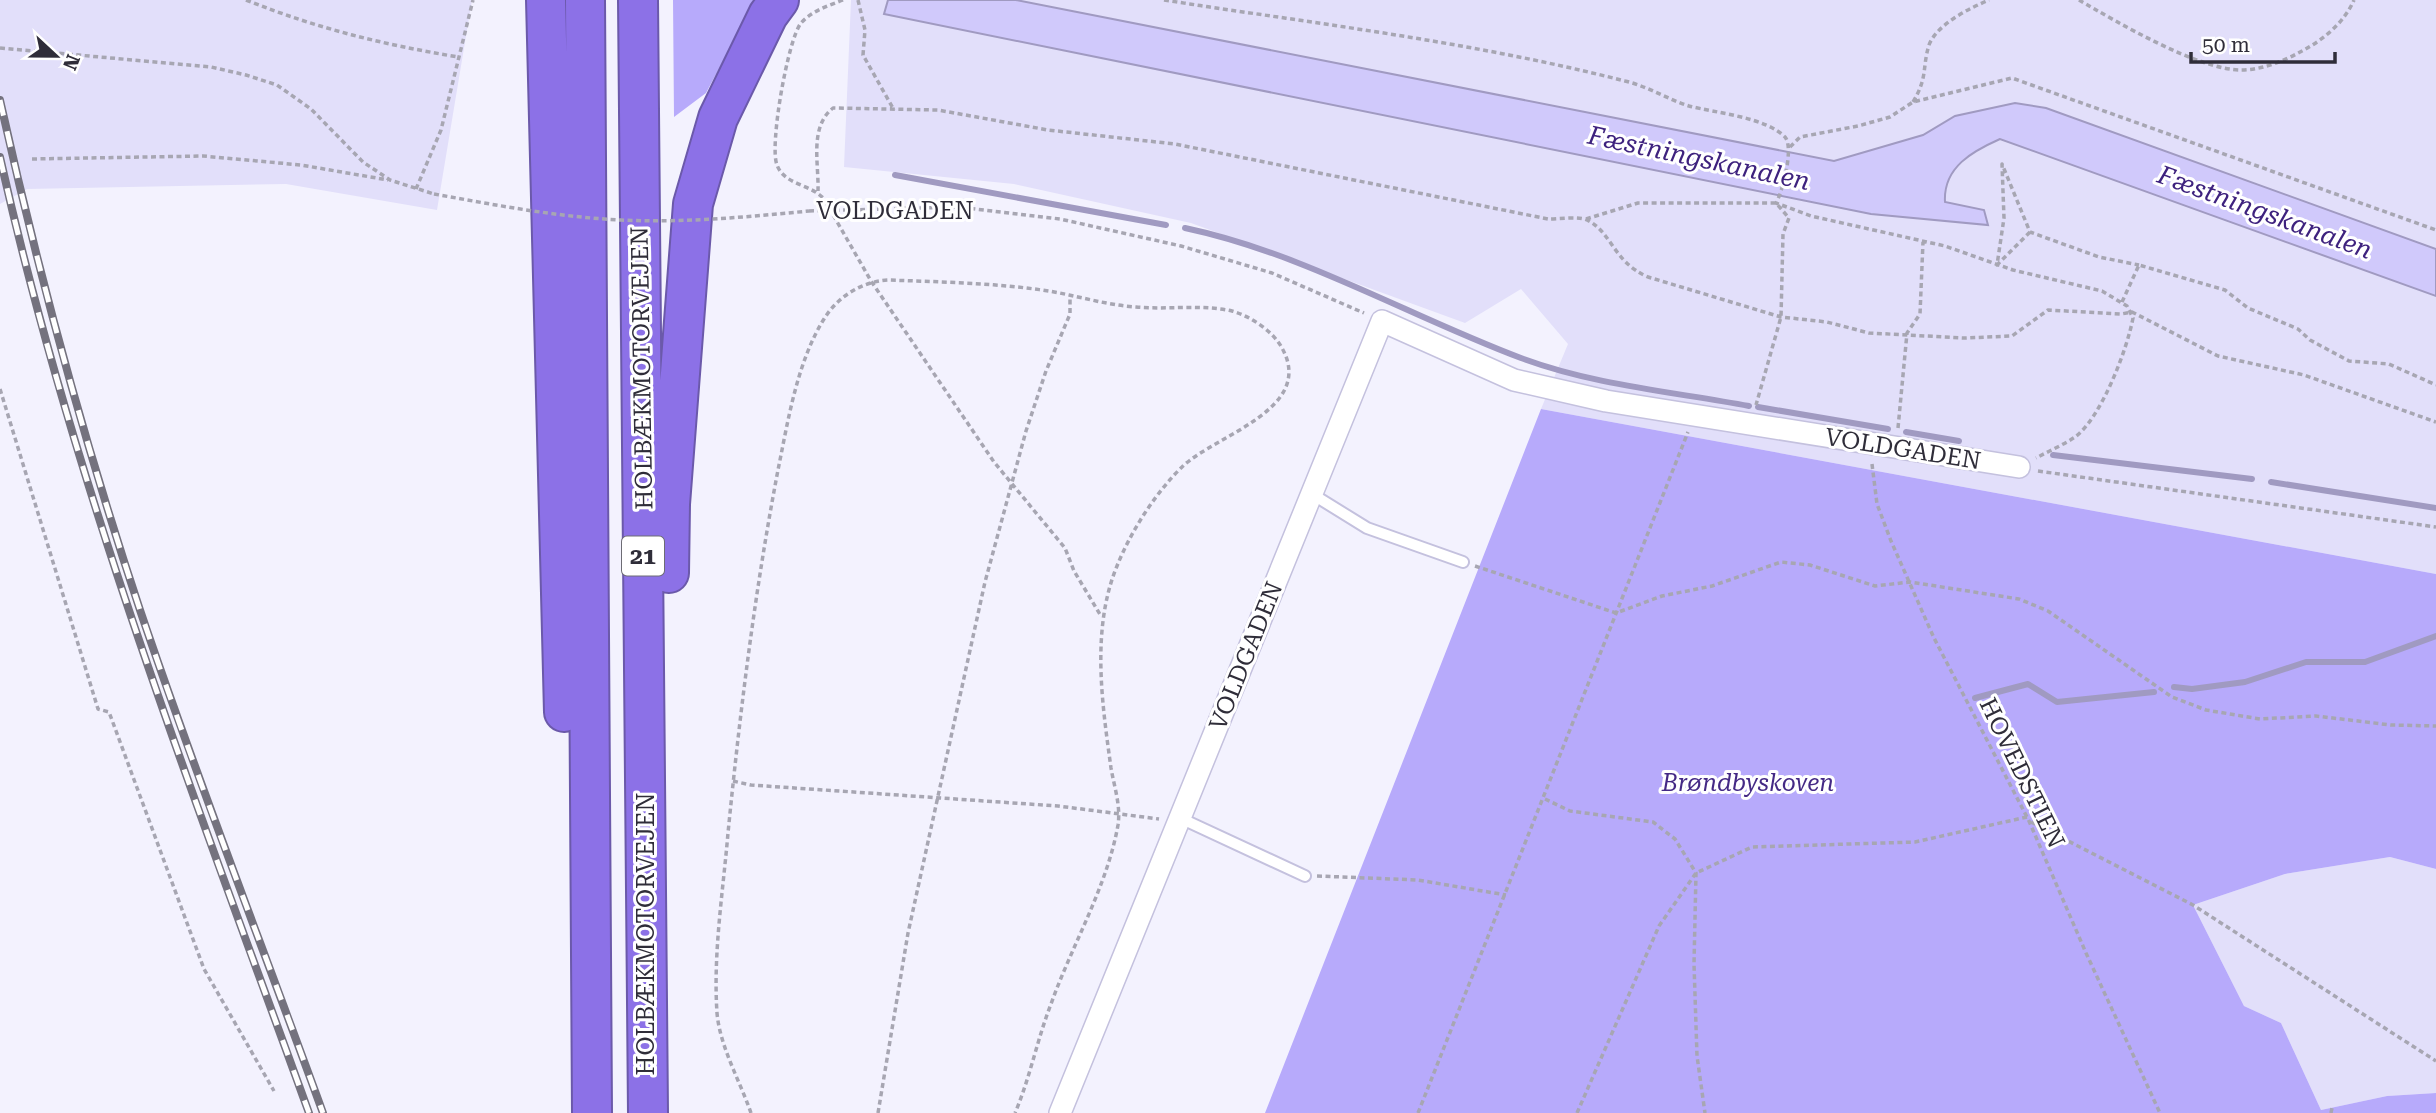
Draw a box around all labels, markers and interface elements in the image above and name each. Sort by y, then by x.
north arrow [21,21,91,91]
scale bar [2191,21,2334,65]
text: 50 m [2202,33,2250,57]
text: N [58,51,85,74]
water label: Fæstningskanalen [1584,120,1813,196]
water label: Fæstningskanalen [2153,159,2376,265]
street label: VOLDGADEN [816,197,974,225]
street label: HOLBÆKMOTORVEJEN [626,226,658,510]
street label: VOLDGADEN [1823,423,1983,475]
road number: 21 [622,536,664,576]
street label: VOLDGADEN [1204,578,1288,734]
street label: HOVEDSTIEN [1974,693,2070,853]
park label: Brøndbyskoven [1661,769,1834,797]
street label: HOLBÆKMOTORVEJEN [632,792,660,1076]

